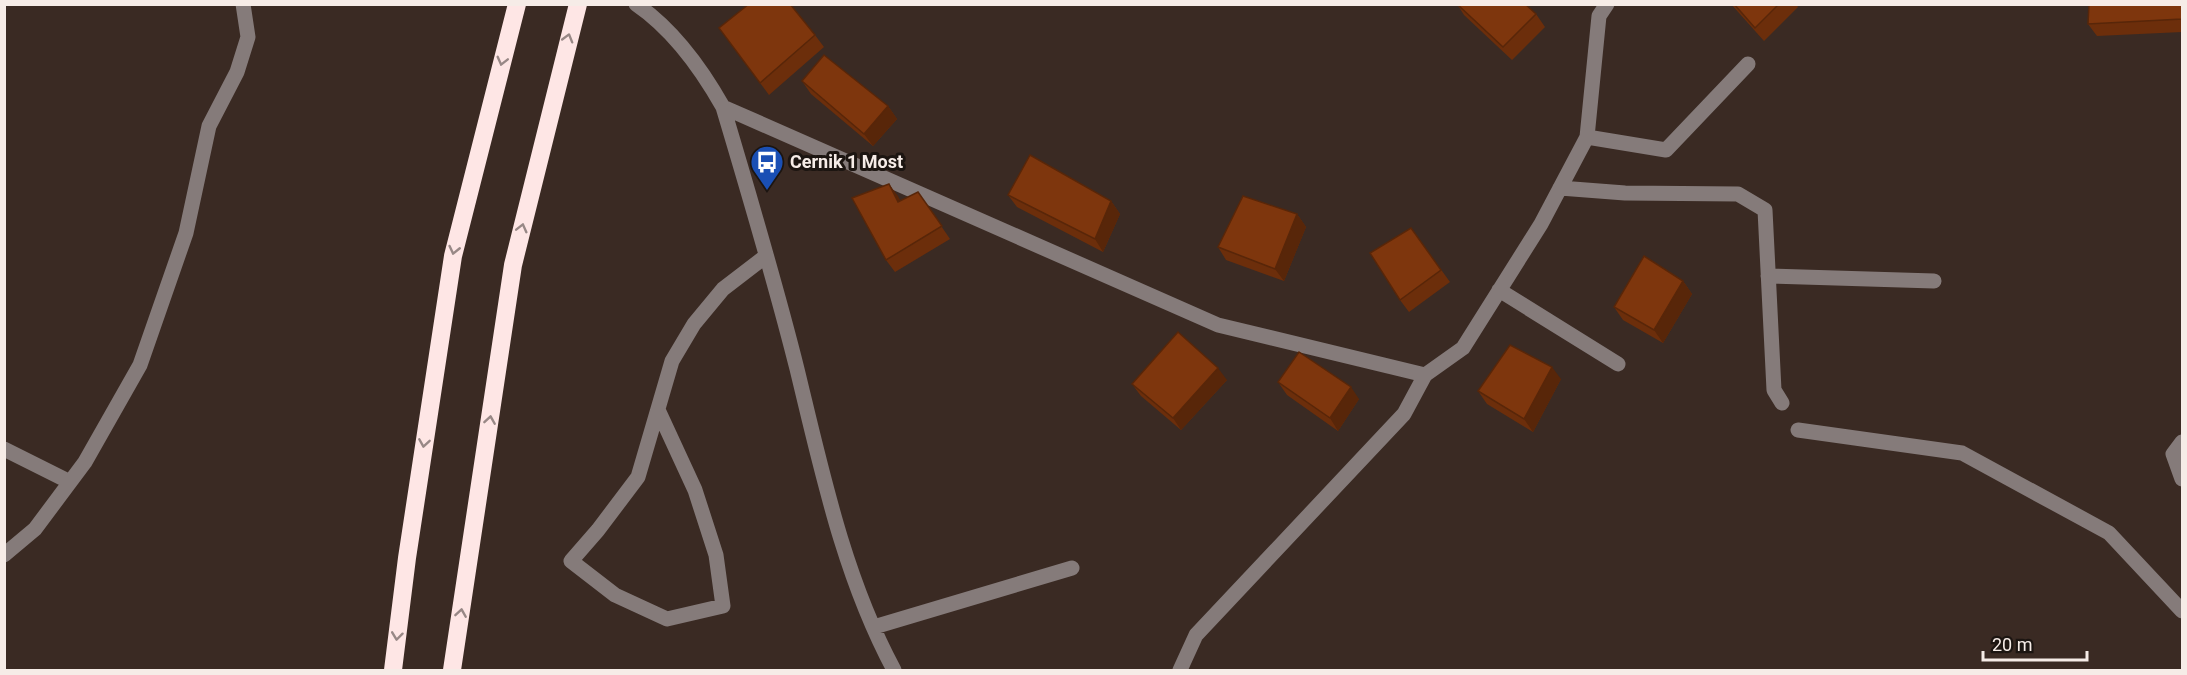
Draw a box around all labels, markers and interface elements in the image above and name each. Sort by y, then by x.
one-way arrow [561,33,573,44]
one-way arrow [496,56,509,66]
bus stop icon: Cernik 1 Most [749,144,785,191]
place label: Cernik 1 Most [790,151,903,172]
one-way arrow [514,223,527,233]
one-way arrow [449,245,462,255]
one-way arrow [483,415,495,424]
one-way arrow [419,438,431,447]
one-way arrow [454,608,466,617]
scale bar [1983,624,2086,662]
one-way arrow [392,631,404,640]
text: 20 m [1992,634,2032,655]

